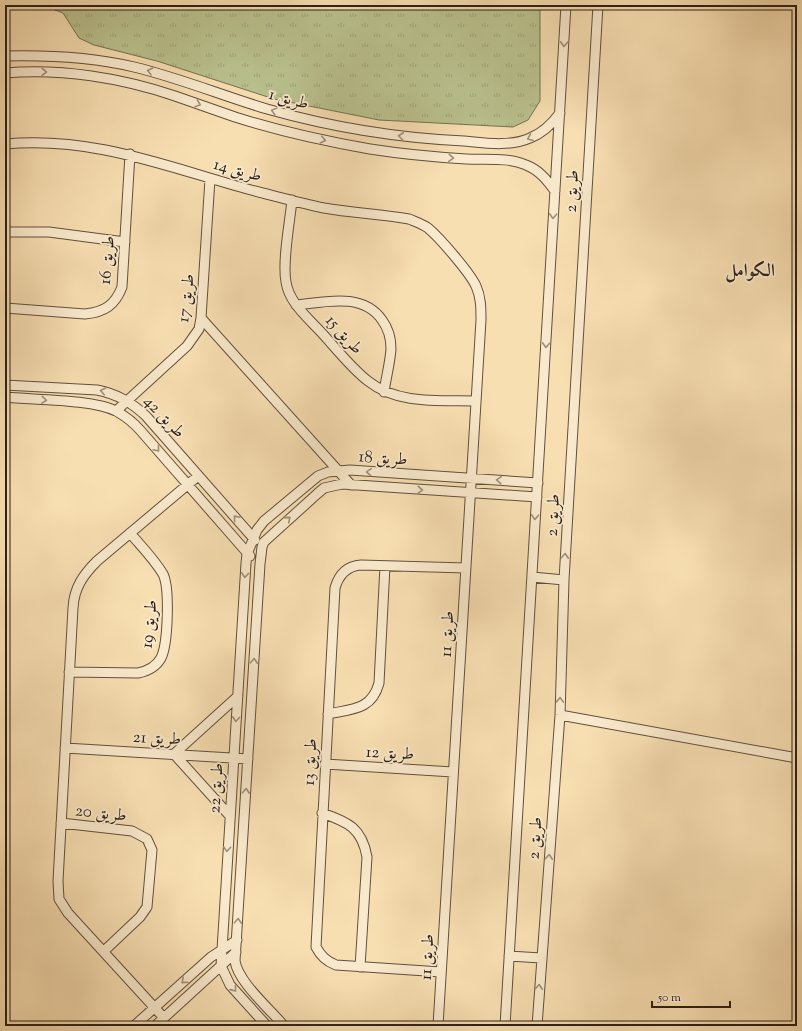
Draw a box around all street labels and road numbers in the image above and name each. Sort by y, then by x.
street label: طريق 1 [266,83,311,117]
street label: طريق 14 [211,153,264,189]
street label: طريق 2 [560,169,586,213]
street label: طريق 16 [94,235,122,286]
street label: طريق 17 [172,272,202,324]
street label: طريق 15 [319,310,368,361]
street label: طريق 42 [137,391,190,444]
street label: طريق 18 [358,445,408,473]
street label: طريق 2 [541,493,567,537]
street label: طريق 19 [136,599,164,650]
street label: طريق 11 [435,610,461,658]
street label: طريق 21 [132,726,182,752]
street label: طريق 13 [298,738,324,786]
street label: طريق 12 [365,741,415,767]
street label: طريق 22 [203,762,231,814]
street label: طريق 20 [74,799,128,829]
street label: طريق 2 [523,816,549,860]
street label: طريق 11 [415,933,441,981]

